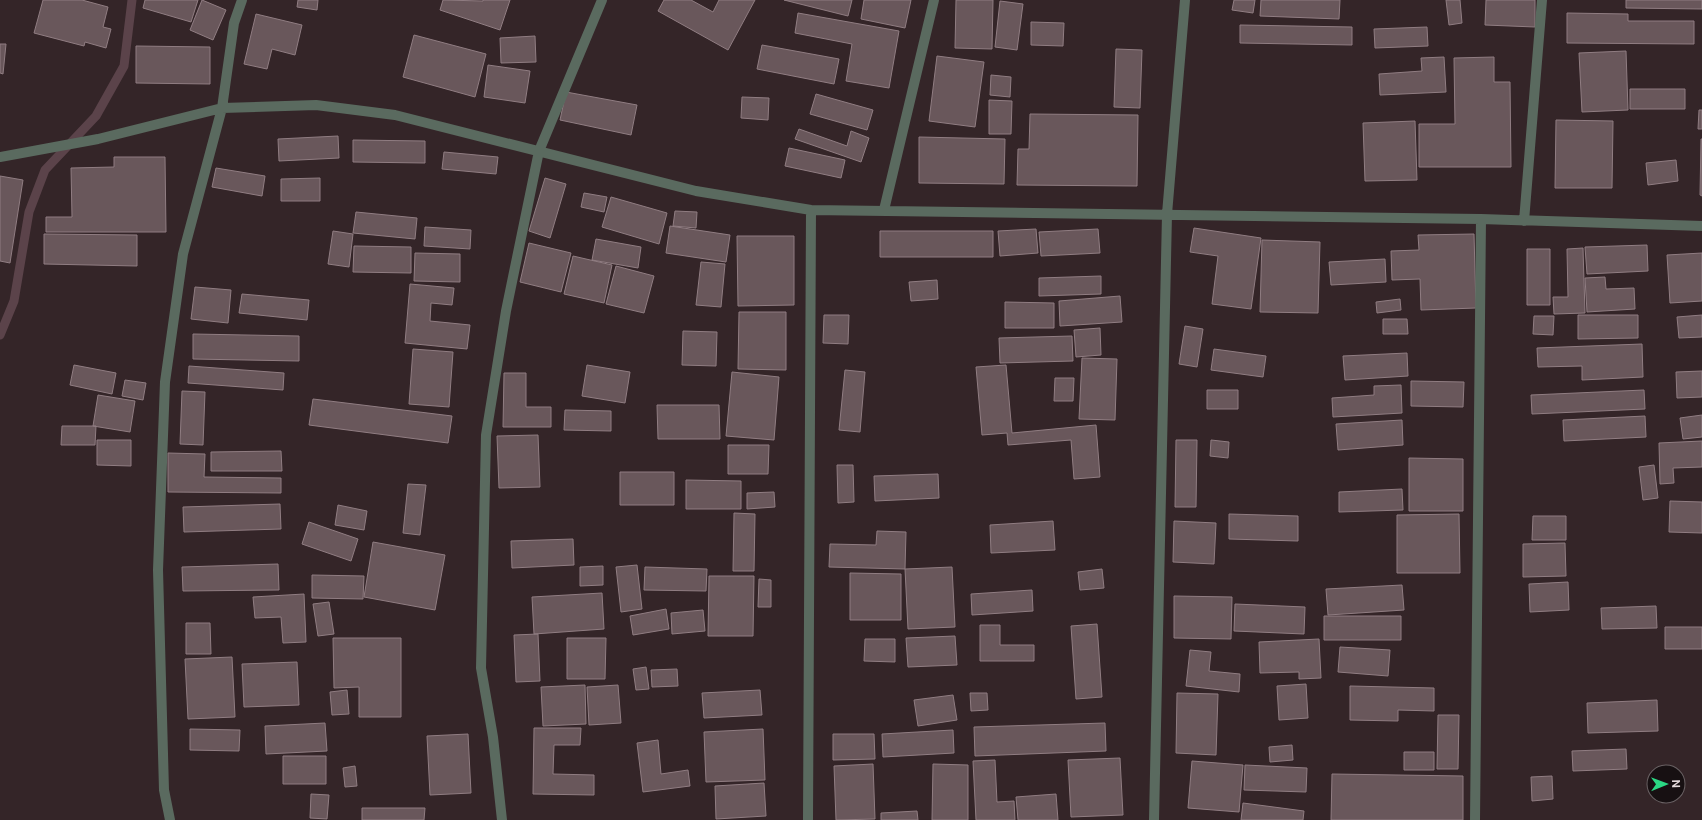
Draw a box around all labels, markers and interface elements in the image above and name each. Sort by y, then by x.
north arrow [1646,764,1686,804]
text: N [1670,779,1682,788]

